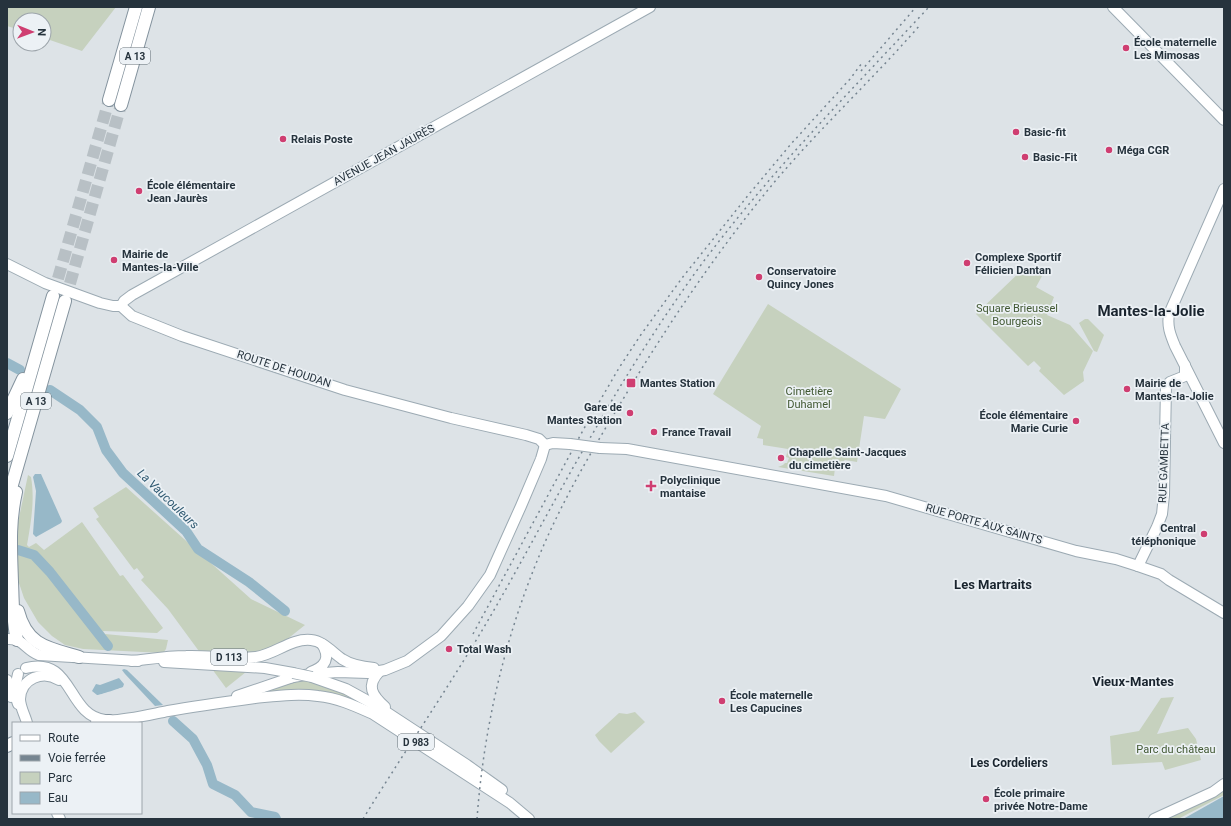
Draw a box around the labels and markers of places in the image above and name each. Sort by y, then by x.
place label: École maternelle Les Mimosas [1134,36,1217,62]
marker: École maternelle Les Mimosas [1121,43,1131,53]
place label: Basic-fit [1024,126,1066,139]
marker: Basic-fit [1011,127,1021,137]
place label: Relais Poste [291,133,353,146]
marker: Relais Poste [278,134,288,144]
place label: Méga CGR [1117,144,1169,157]
marker: Méga CGR [1104,145,1114,155]
place label: Basic-Fit [1033,151,1077,164]
marker: Basic-Fit [1020,152,1030,162]
place label: École élémentaire Jean Jaurès [147,179,235,205]
marker: École élémentaire Jean Jaurès [134,186,144,196]
place label: Mairie de Mantes-la-Ville [122,248,198,274]
place label: Complexe Sportif Félicien Dantan [975,251,1061,277]
marker: Mairie de Mantes-la-Ville [109,255,119,265]
marker: Complexe Sportif Félicien Dantan [962,258,972,268]
place label: Conservatoire Quincy Jones [767,265,836,291]
marker: Conservatoire Quincy Jones [754,272,764,282]
marker: Mantes Station [625,377,637,389]
place label: Mantes Station [640,377,715,390]
place label: Mairie de Mantes-la-Jolie [1135,377,1214,403]
marker: Mairie de Mantes-la-Jolie [1122,384,1132,394]
place label: Gare de Mantes Station [547,401,622,427]
marker: Gare de Mantes Station [625,408,635,418]
place label: École élémentaire Marie Curie [980,409,1068,435]
marker: École élémentaire Marie Curie [1071,416,1081,426]
place label: France Travail [662,426,731,439]
marker: France Travail [649,427,659,437]
place label: Chapelle Saint-Jacques du cimetière [789,446,907,472]
marker: Chapelle Saint-Jacques du cimetière [776,453,786,463]
place label: Polyclinique mantaise [660,474,721,500]
marker: Polyclinique mantaise [645,480,657,492]
place label: Central téléphonique [1132,522,1196,548]
marker: Central téléphonique [1199,529,1209,539]
place label: Total Wash [457,643,512,656]
marker: Total Wash [444,644,454,654]
place label: École maternelle Les Capucines [730,689,813,715]
marker: École maternelle Les Capucines [717,696,727,706]
place label: École primaire privée Notre-Dame [994,787,1088,813]
marker: École primaire privée Notre-Dame [981,794,991,804]

